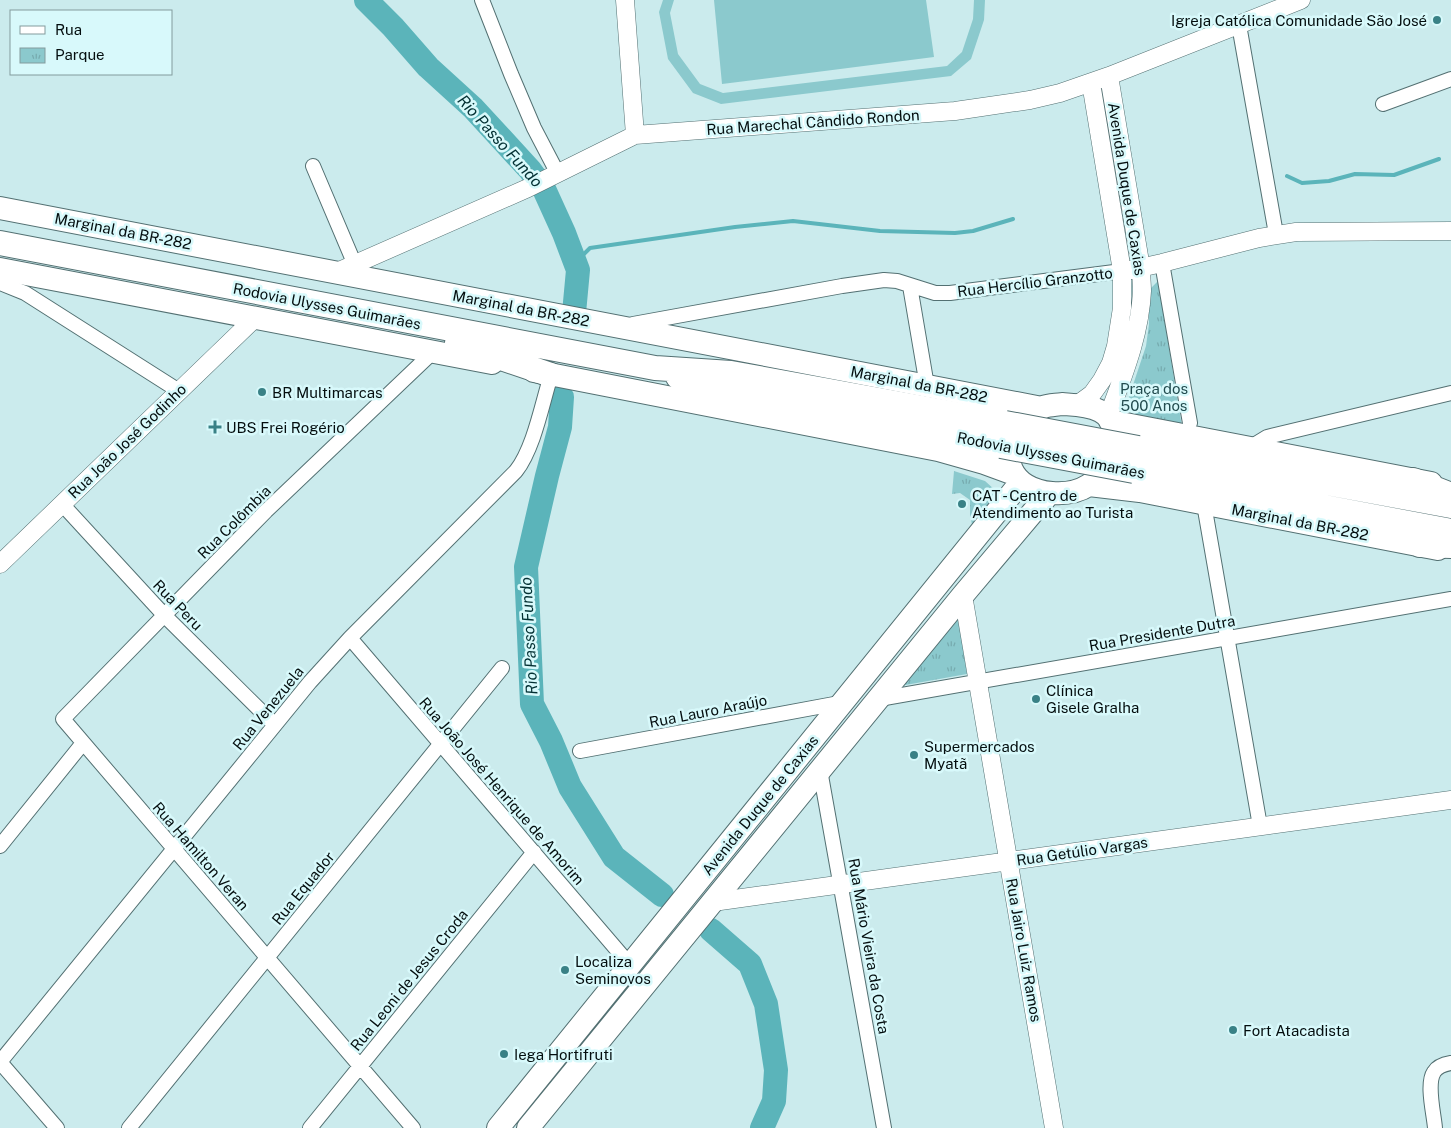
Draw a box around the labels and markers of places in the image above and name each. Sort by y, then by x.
place label: Igreja Católica Comunidade São José [1171,12,1427,29]
marker: Igreja Católica Comunidade São José [1431,14,1443,26]
place label: BR Multimarcas [272,384,383,401]
marker: BR Multimarcas [256,386,268,398]
place label: UBS Frei Rogério [226,419,345,436]
marker: UBS Frei Rogério [208,420,222,434]
place label: CAT - Centro de Atendimento ao Turista [972,487,1133,521]
marker: CAT - Centro de Atendimento ao Turista [956,498,968,510]
place label: Clínica Gisele Gralha [1046,682,1139,716]
marker: Clínica Gisele Gralha [1030,693,1042,705]
place label: Supermercados Myatã [924,738,1035,772]
marker: Supermercados Myatã [908,749,920,761]
place label: Localiza Seminovos [575,953,651,987]
marker: Localiza Seminovos [559,964,571,976]
place label: Fort Atacadista [1243,1022,1350,1039]
marker: Fort Atacadista [1227,1024,1239,1036]
place label: Iega Hortifruti [514,1046,613,1063]
marker: Iega Hortifruti [498,1048,510,1060]

